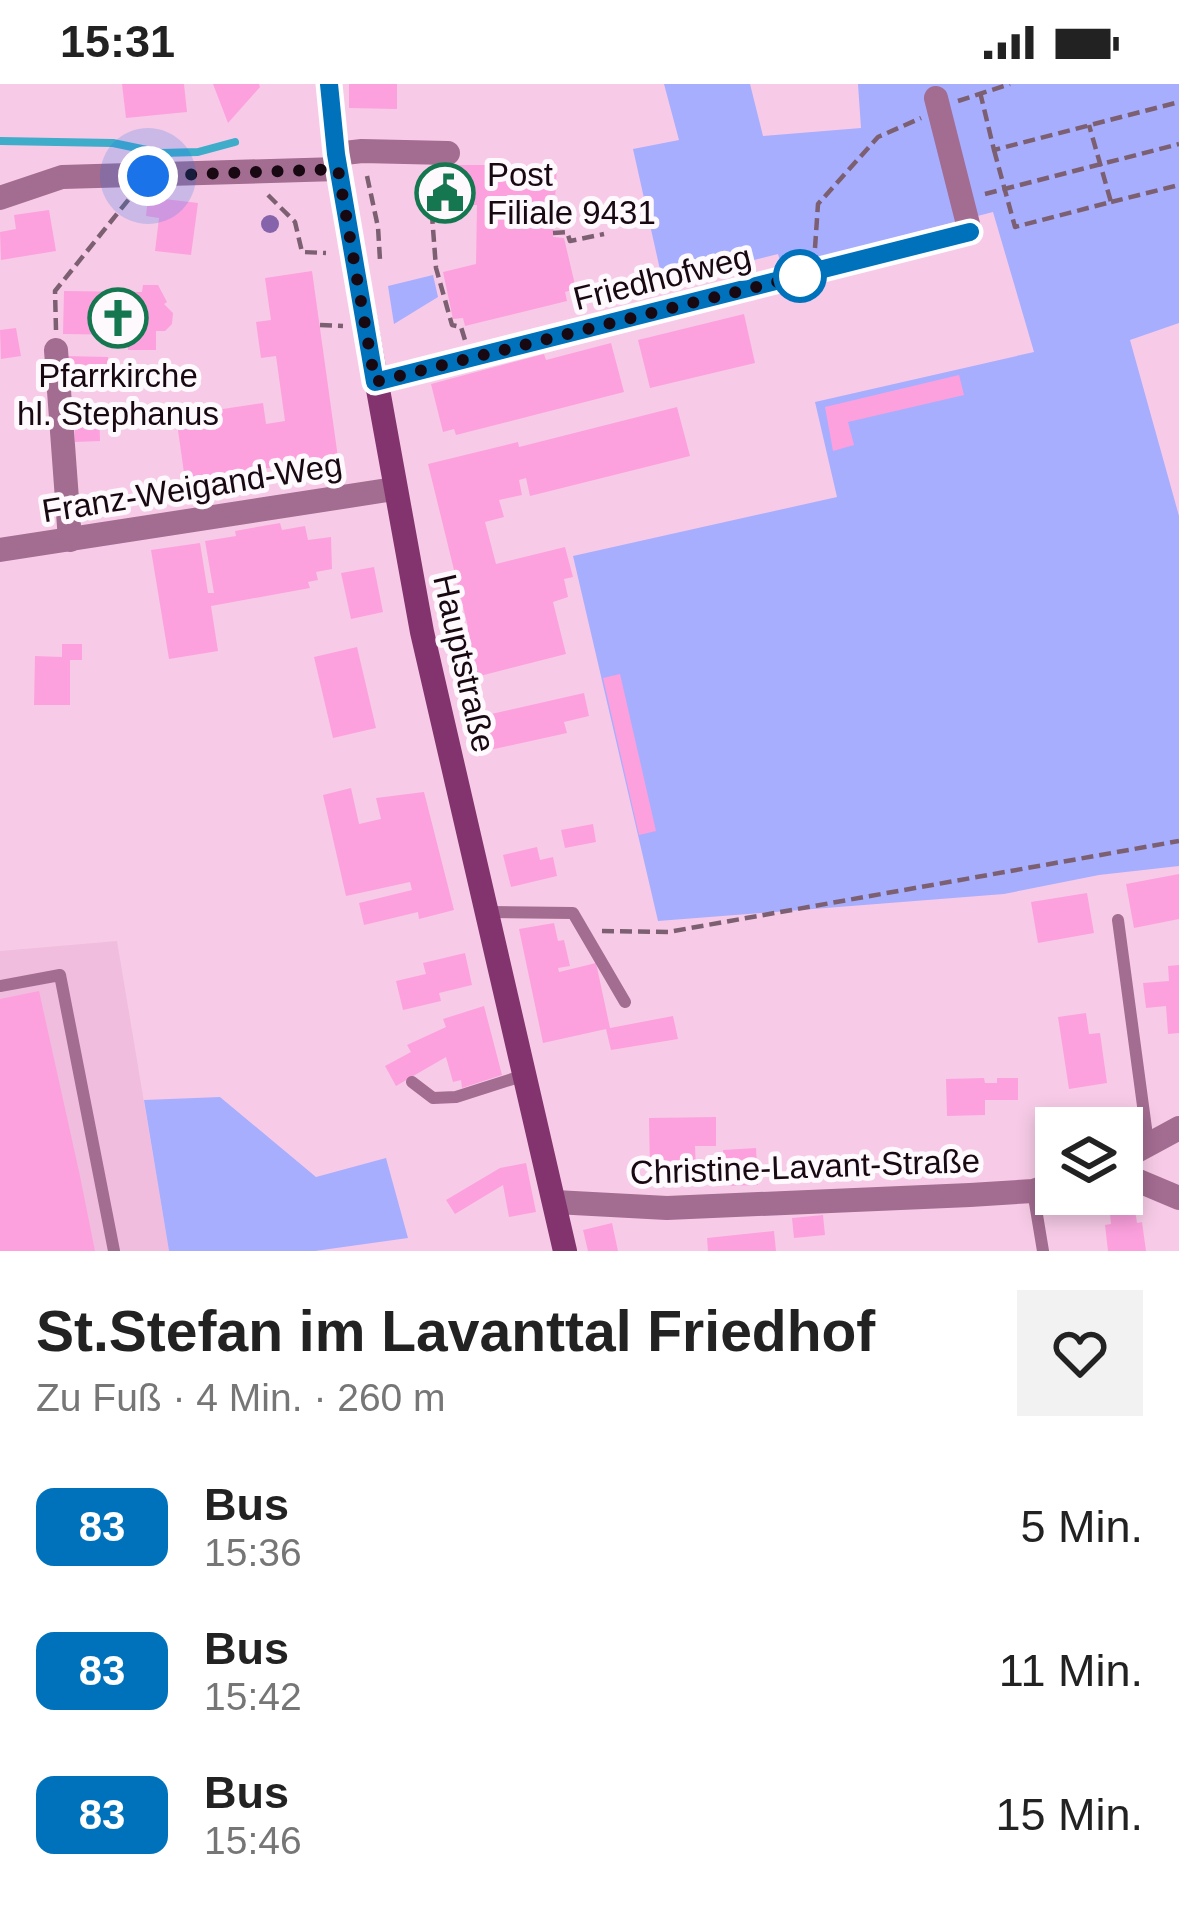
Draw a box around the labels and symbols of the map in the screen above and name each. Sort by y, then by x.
your location [118,146,178,206]
place label: Post Filiale 9431 [487,156,656,231]
public building icon: Post Filiale 9431 [414,162,476,224]
street label: Friedhofweg [570,238,755,317]
unlabelled marker [775,251,825,301]
church icon: Pfarrkirche hl. Stephanus [87,287,149,349]
place label: Pfarrkirche hl. Stephanus [17,357,219,432]
street label: Franz-Weigand-Weg [39,446,345,529]
street label: Hauptstraße [426,570,503,756]
street label: Christine-Lavant-Straße [629,1142,981,1191]

